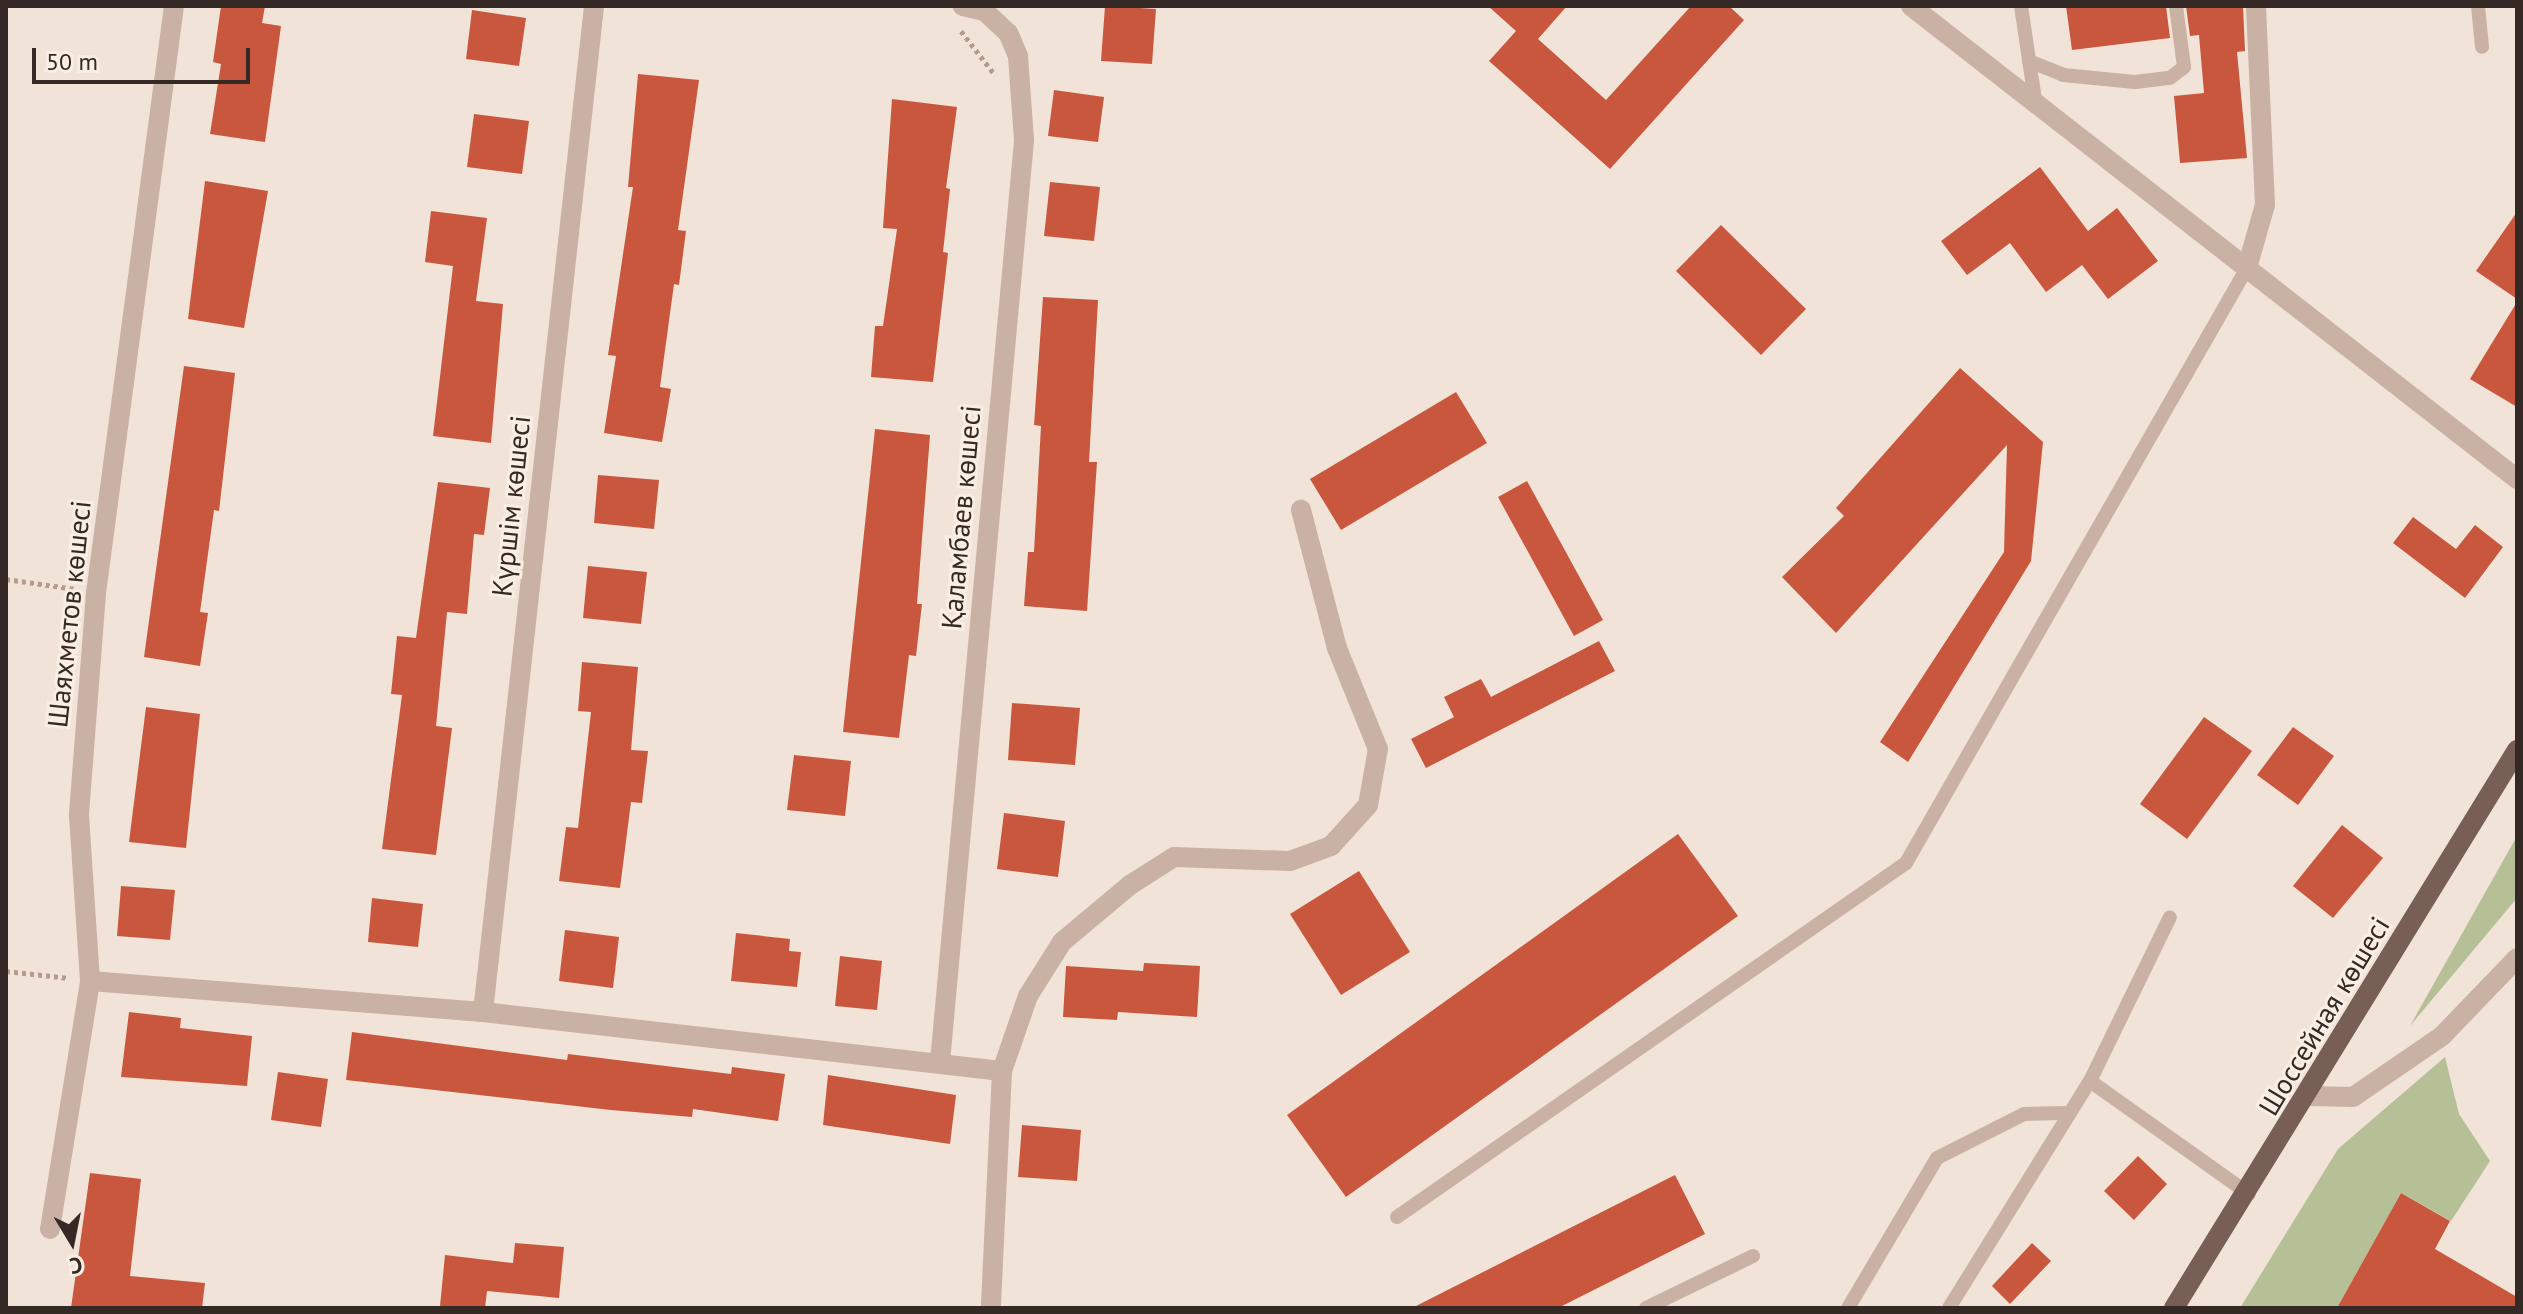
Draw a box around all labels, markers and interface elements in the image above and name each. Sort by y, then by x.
scale bar [36,32,254,82]
text: 50 m [46,46,98,77]
street label: Қаламбаев көшесі [934,404,988,630]
street label: Күршім көшесі [485,414,537,598]
street label: Шаяхметов көшесі [40,499,98,729]
street label: Шоссейная көшесі [2252,911,2396,1121]
north arrow [32,1202,112,1282]
text: С [68,1251,85,1280]

